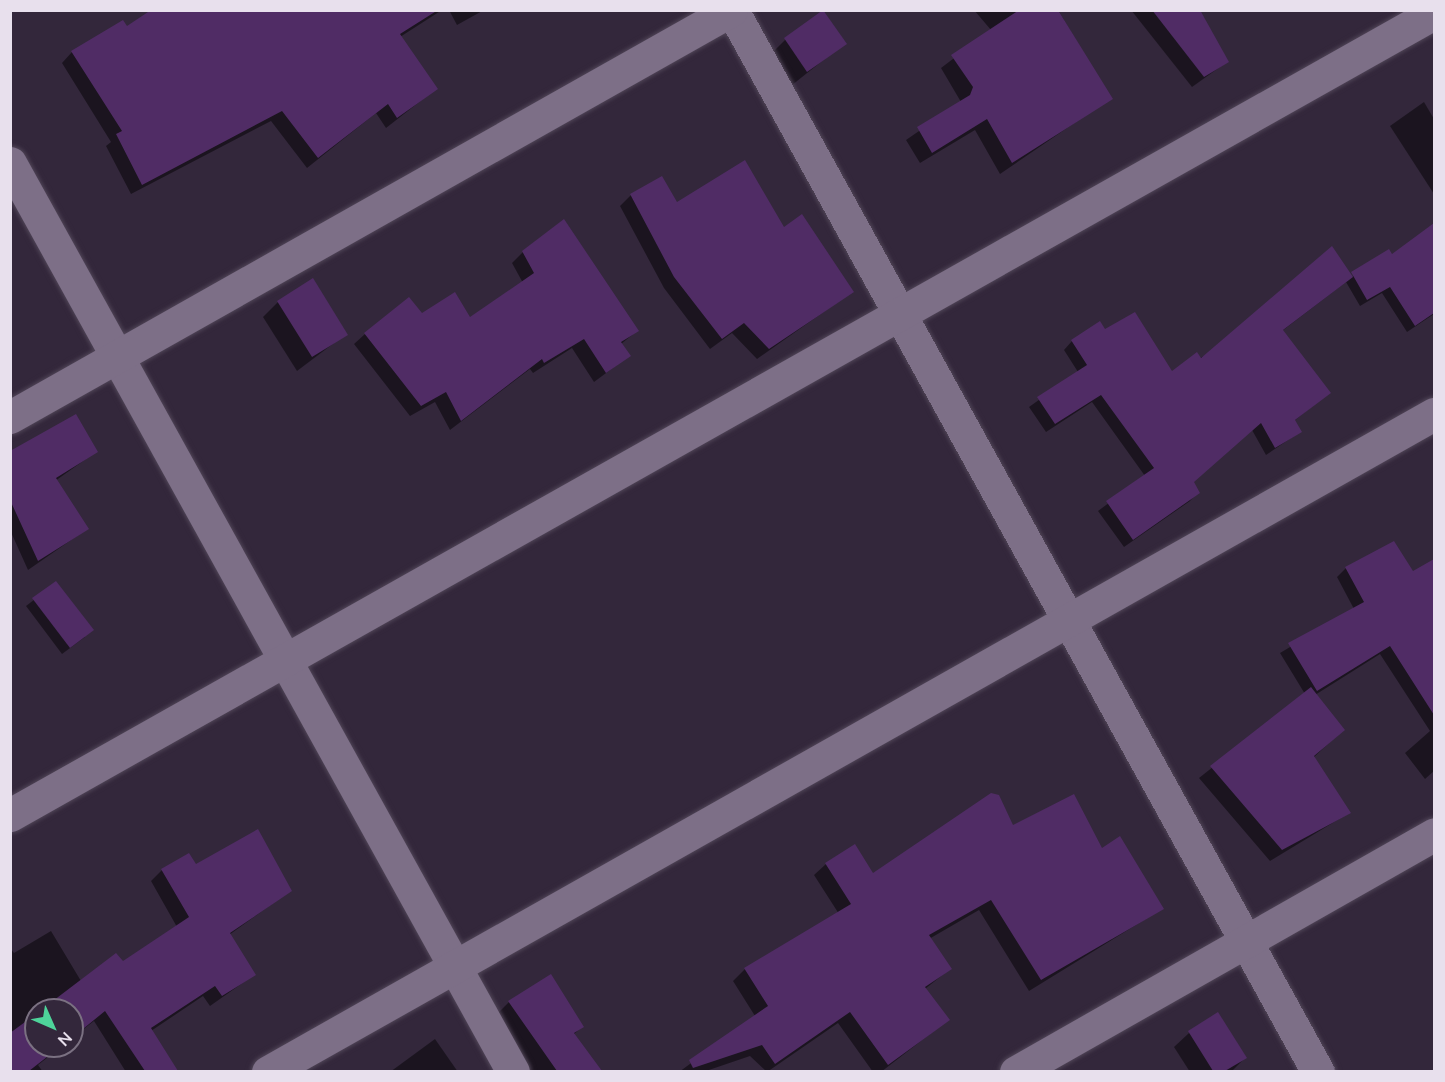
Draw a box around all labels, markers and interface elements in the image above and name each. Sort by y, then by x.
north arrow [24,998,84,1058]
text: N [54,1028,77,1051]

